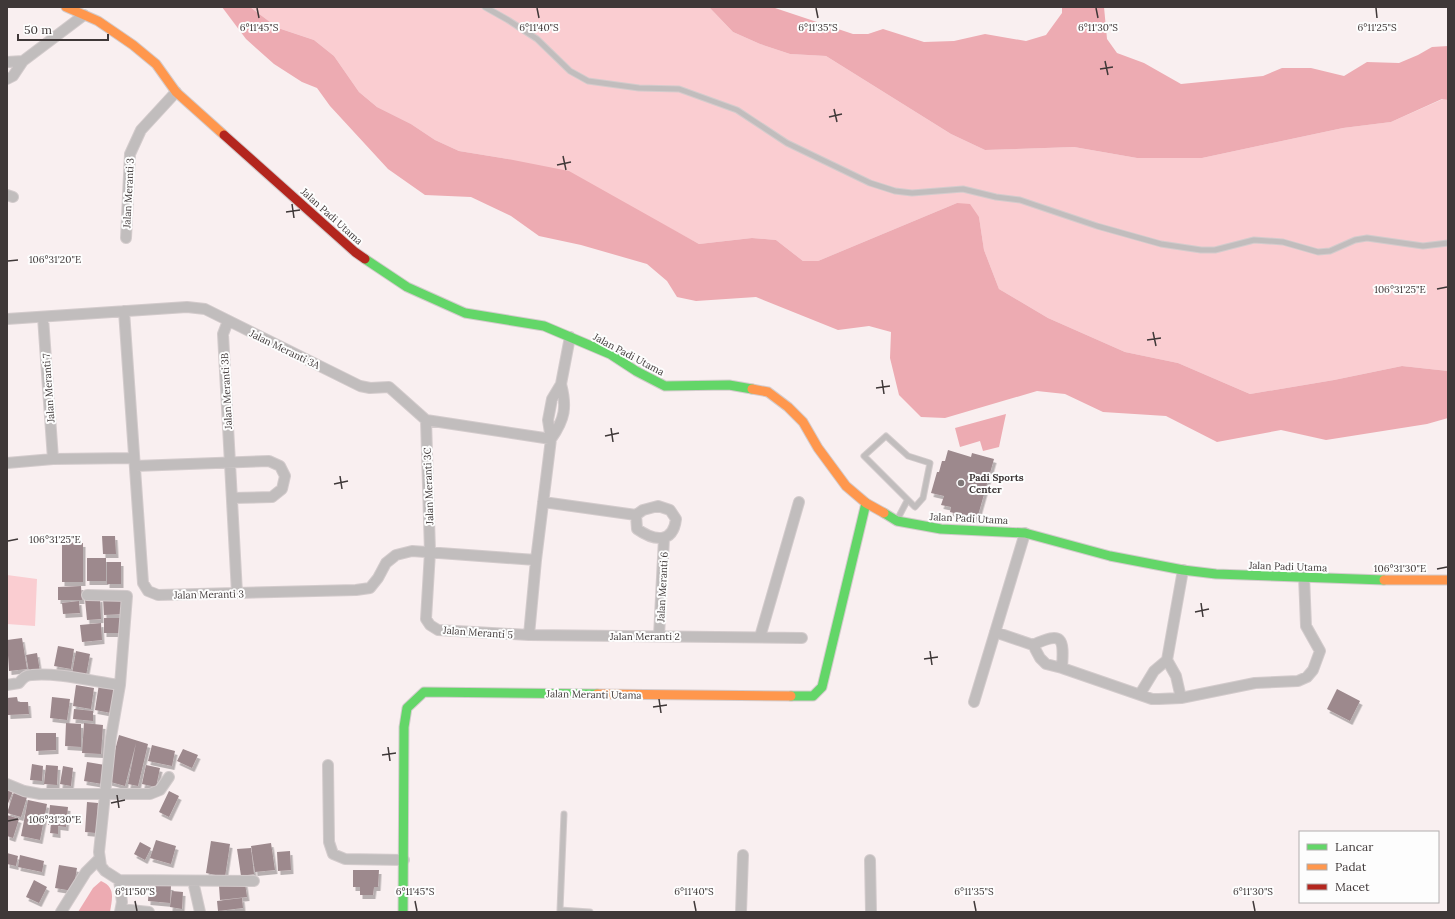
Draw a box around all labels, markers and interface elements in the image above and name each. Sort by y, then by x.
scale bar [18,16,108,42]
text: 6°11'45"S [240,21,279,34]
text: 6°11'40"S [519,21,559,34]
text: 6°11'35"S [798,21,838,34]
text: 6°11'30"S [1078,21,1118,34]
text: 6°11'25"S [1357,21,1397,34]
text: 50 m [24,22,52,37]
street label: Jalan Meranti 3 [120,157,137,229]
street label: Jalan Padi Utama [297,185,365,247]
text: 106°31'20"E [29,253,81,266]
text: 106°31'25"E [1374,283,1426,296]
street label: Jalan Meranti 3A [247,326,323,372]
street label: Jalan Padi Utama [590,330,666,379]
street label: Jalan Meranti 7 [40,353,57,424]
street label: Jalan Meranti 3B [218,353,235,430]
street label: Jalan Meranti 3C [421,447,436,526]
place label: Padi Sports Center [969,471,1024,496]
marker: Padi Sports Center [956,478,966,488]
street label: Jalan Padi Utama [928,510,1009,527]
text: 106°31'25"E [29,533,81,546]
street label: Jalan Meranti 6 [654,551,671,623]
street label: Jalan Padi Utama [1248,559,1327,574]
text: 106°31'30"E [1374,562,1426,575]
street label: Jalan Meranti 3 [173,587,245,602]
street label: Jalan Meranti 5 [442,624,513,641]
street label: Jalan Meranti 2 [609,630,680,643]
street label: Jalan Meranti Utama [545,687,642,702]
text: 106°31'30"E [29,813,81,826]
legend [1299,831,1439,903]
text: Lancar [1335,839,1374,854]
text: Padat [1335,859,1367,874]
text: Macet [1335,879,1370,894]
text: 6°11'50"S [115,885,155,898]
text: 6°11'45"S [396,885,435,898]
text: 6°11'40"S [674,885,714,898]
text: 6°11'35"S [954,885,994,898]
text: 6°11'30"S [1233,885,1273,898]

